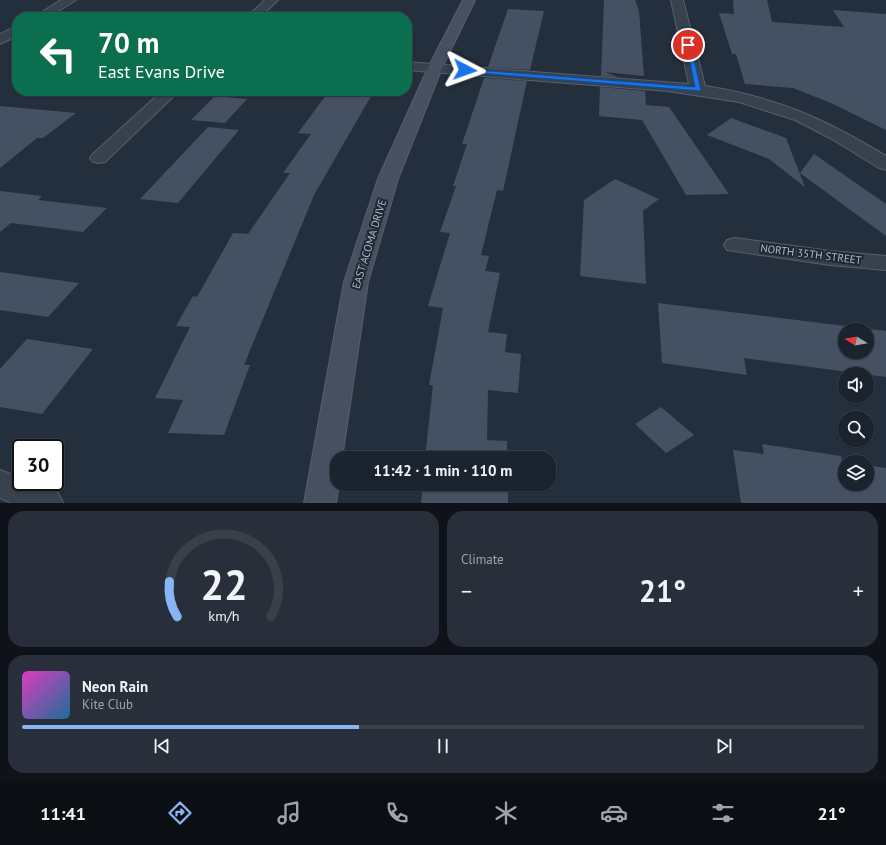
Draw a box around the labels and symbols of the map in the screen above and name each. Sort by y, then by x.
pin [671,28,705,62]
position arrow [444,49,486,91]
street label: EAST ACOMA DRIVE [349,197,389,290]
street label: NORTH 35TH STREET [760,241,862,267]
north arrow [838,323,874,359]
speed limit sign: 30 [12,439,64,491]

